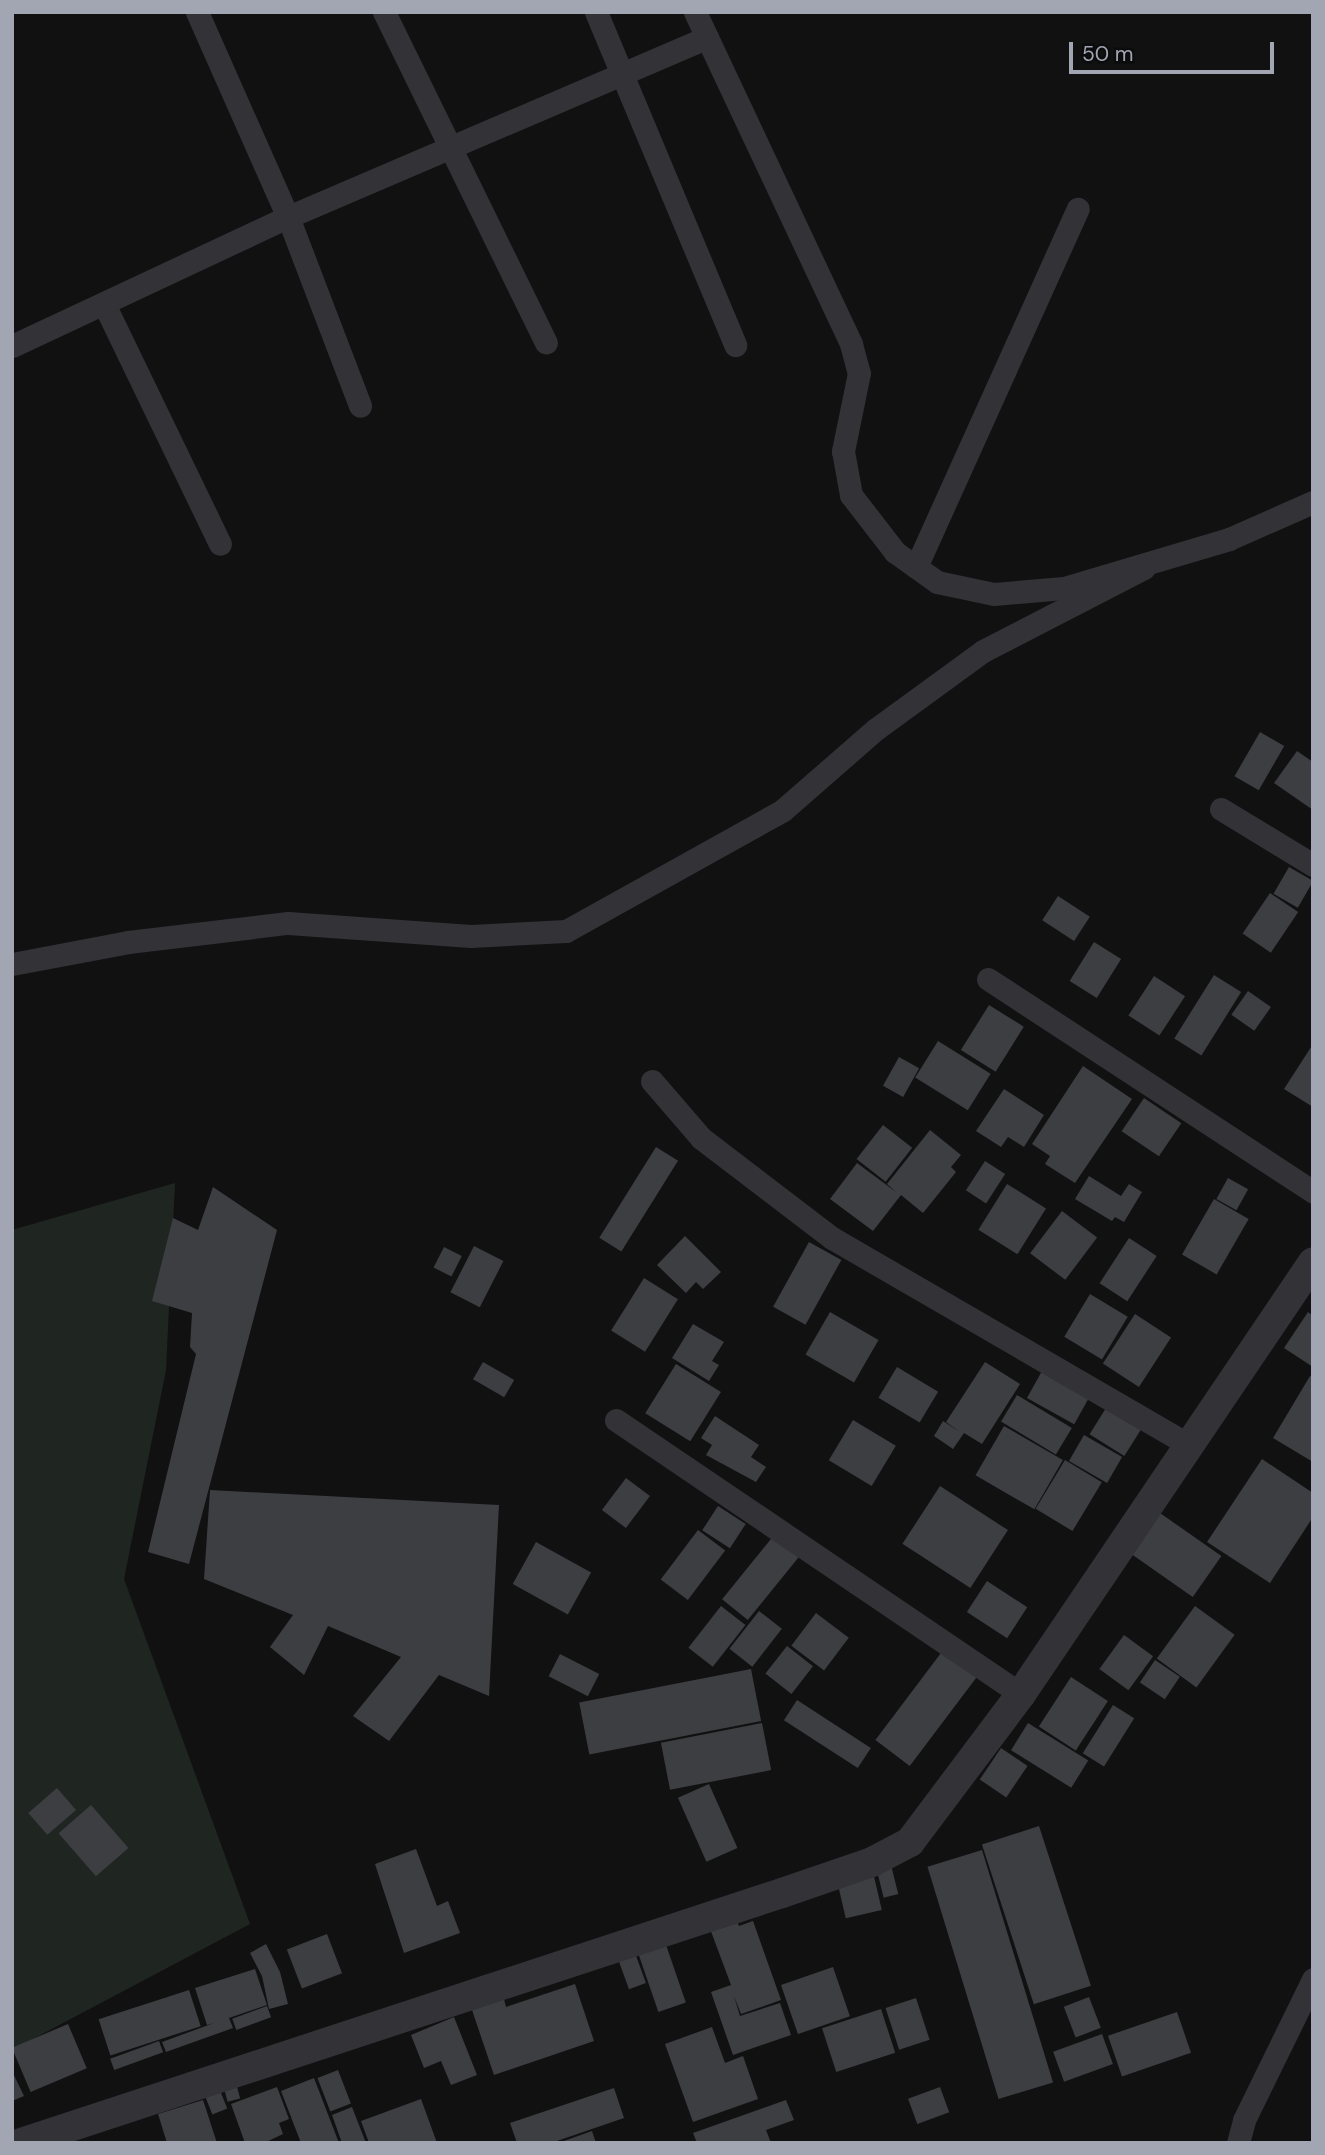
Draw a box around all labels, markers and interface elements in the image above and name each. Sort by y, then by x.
scale bar [1073,28,1278,72]
text: 50 m [1082,40,1133,68]

